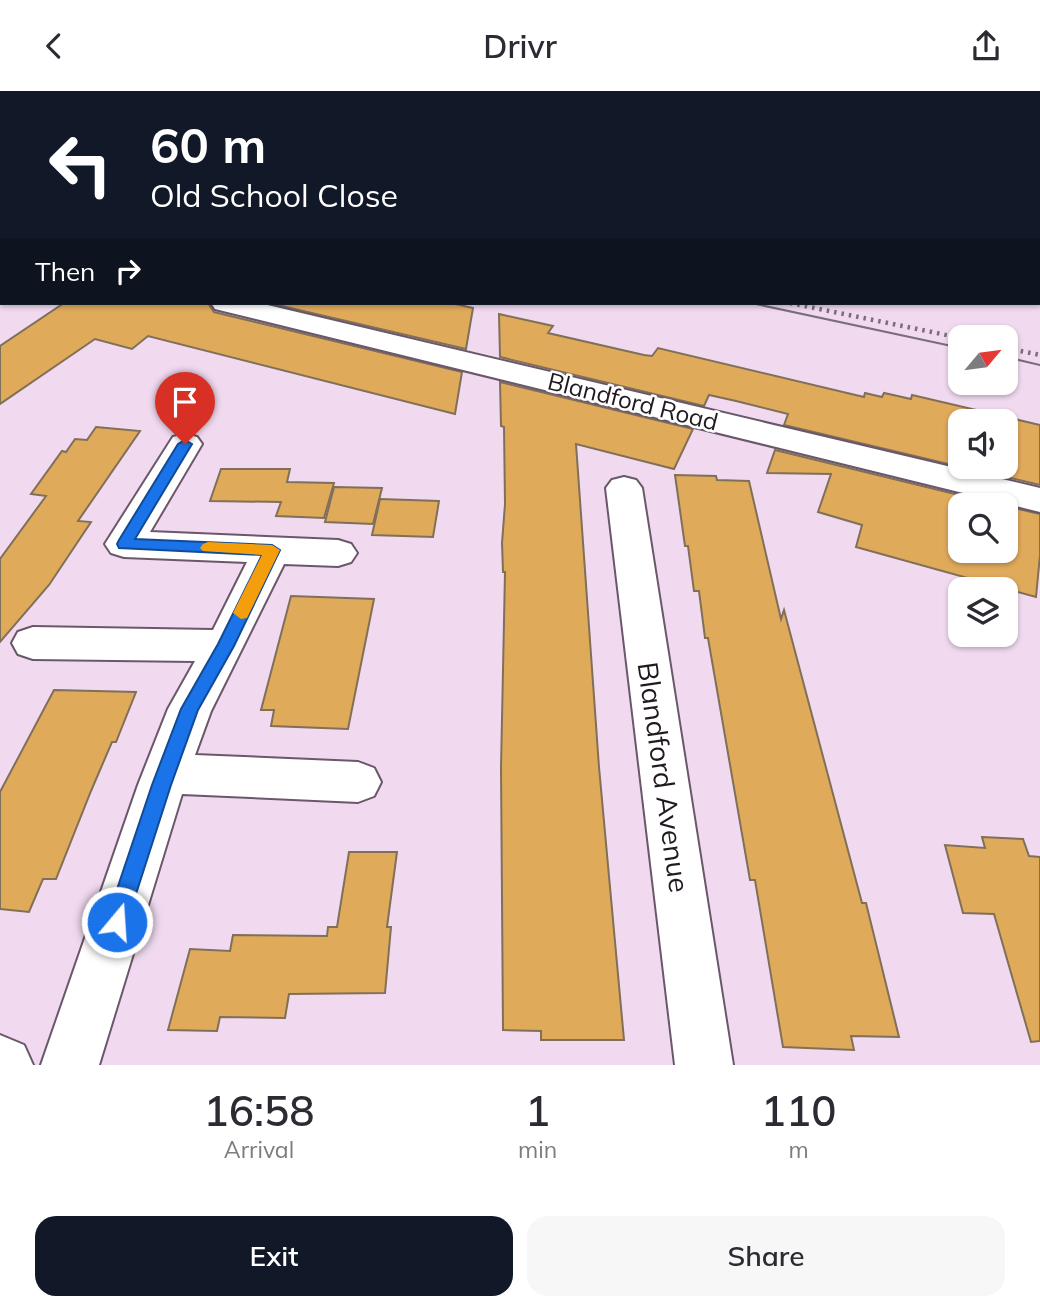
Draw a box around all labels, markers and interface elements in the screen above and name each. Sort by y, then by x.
text: Drivr [483,26,557,66]
icon: back [35,27,73,65]
icon: share [967,27,1005,65]
text: 60 m [150,114,266,175]
icon: left [35,119,126,210]
text: Old School Close [150,175,398,215]
icon: right [109,252,147,290]
text: Then [35,255,95,288]
north arrow [948,325,1018,395]
map controls [948,325,1018,647]
street label: Blandford Road [545,365,721,437]
pin [155,372,215,444]
icon: arrive [166,383,204,421]
button: sound [948,409,1018,479]
button: search [948,493,1018,563]
button: layers [948,577,1018,647]
street label: Blandford Avenue [630,659,698,895]
position arrow [80,885,154,959]
text: 16:58 [204,1084,314,1137]
text: 1 [525,1084,550,1137]
text: 110 [761,1084,836,1137]
text: Arrival [224,1135,294,1164]
text: min [518,1135,557,1164]
text: m [788,1135,809,1164]
button: Exit [35,1216,513,1296]
button: Share [527,1216,1005,1296]

